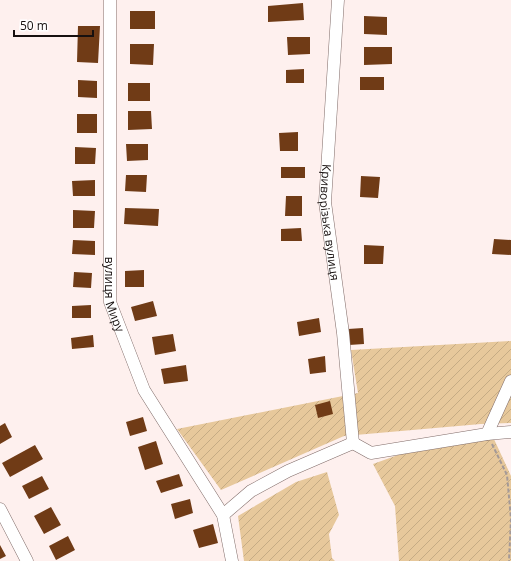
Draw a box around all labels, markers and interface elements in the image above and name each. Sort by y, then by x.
scale bar [14,12,93,38]
text: 50 m [20,17,48,34]
street label: Криворізька вулиця [316,163,344,282]
street label: вулиця Миру [102,257,130,335]

